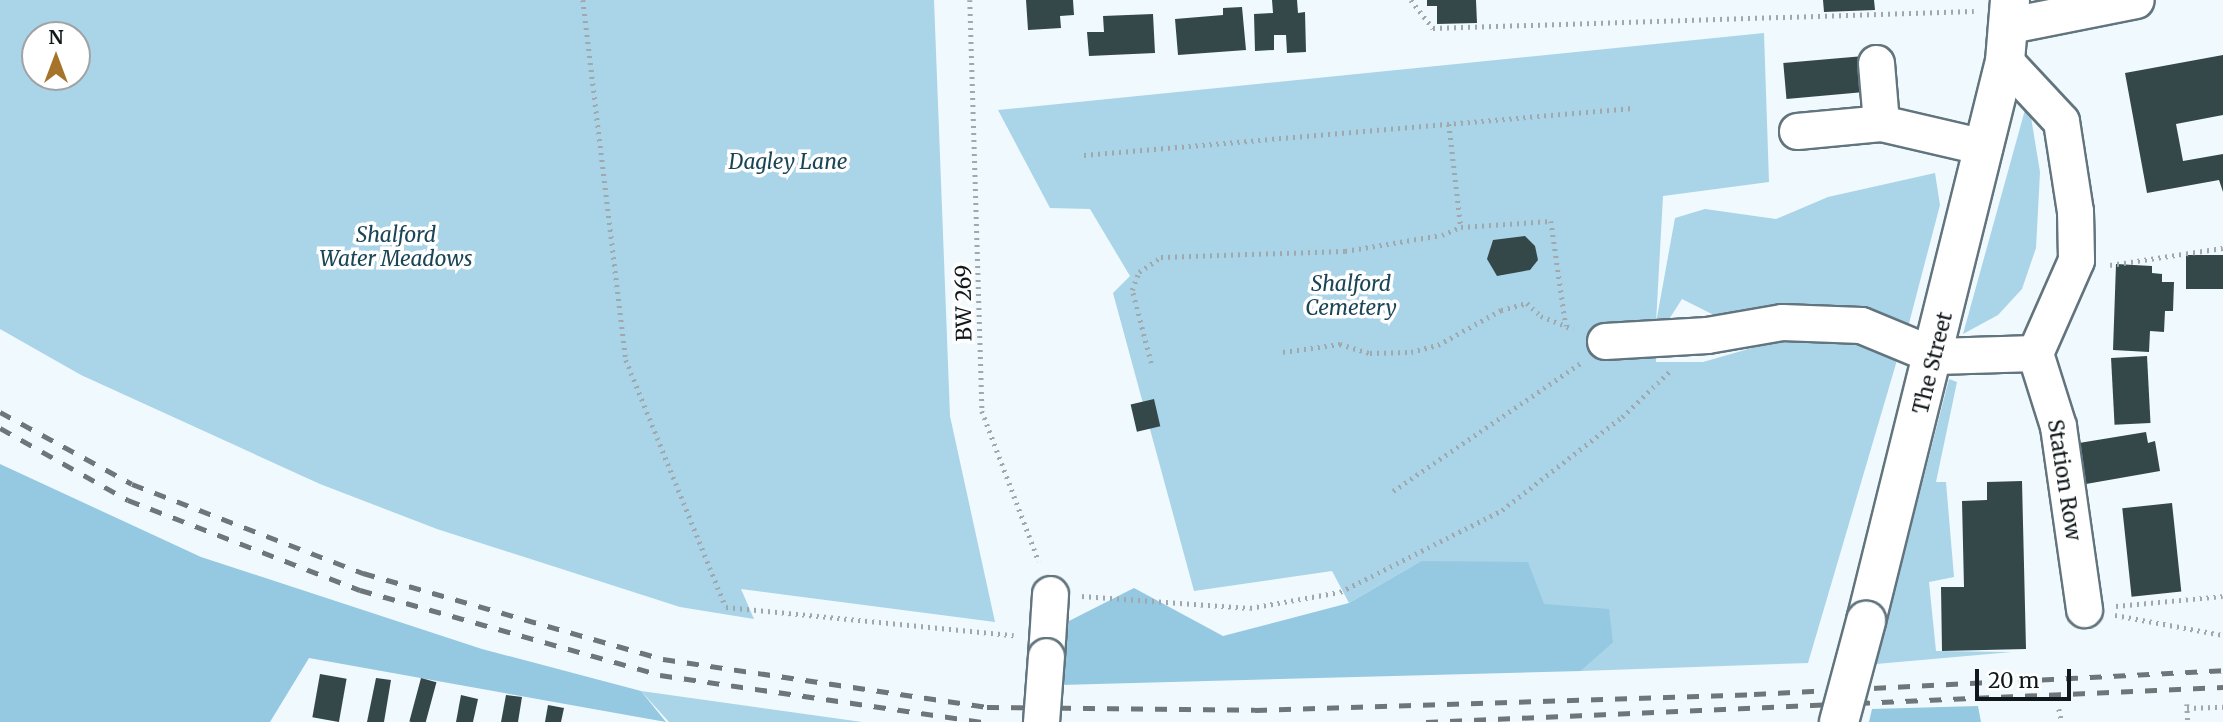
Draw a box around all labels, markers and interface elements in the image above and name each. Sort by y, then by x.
north arrow [21,21,91,91]
text: N [48,25,64,49]
park label: Dagley Lane [729,149,847,175]
park label: Shalford Water Meadows [320,222,472,272]
street label: BW 269 [951,264,977,342]
park label: Shalford Cemetery [1305,271,1397,321]
street label: The Street [1908,309,1958,417]
street label: Station Row [2042,418,2086,542]
scale bar [1978,656,2074,700]
text: 20 m [1988,667,2039,694]

